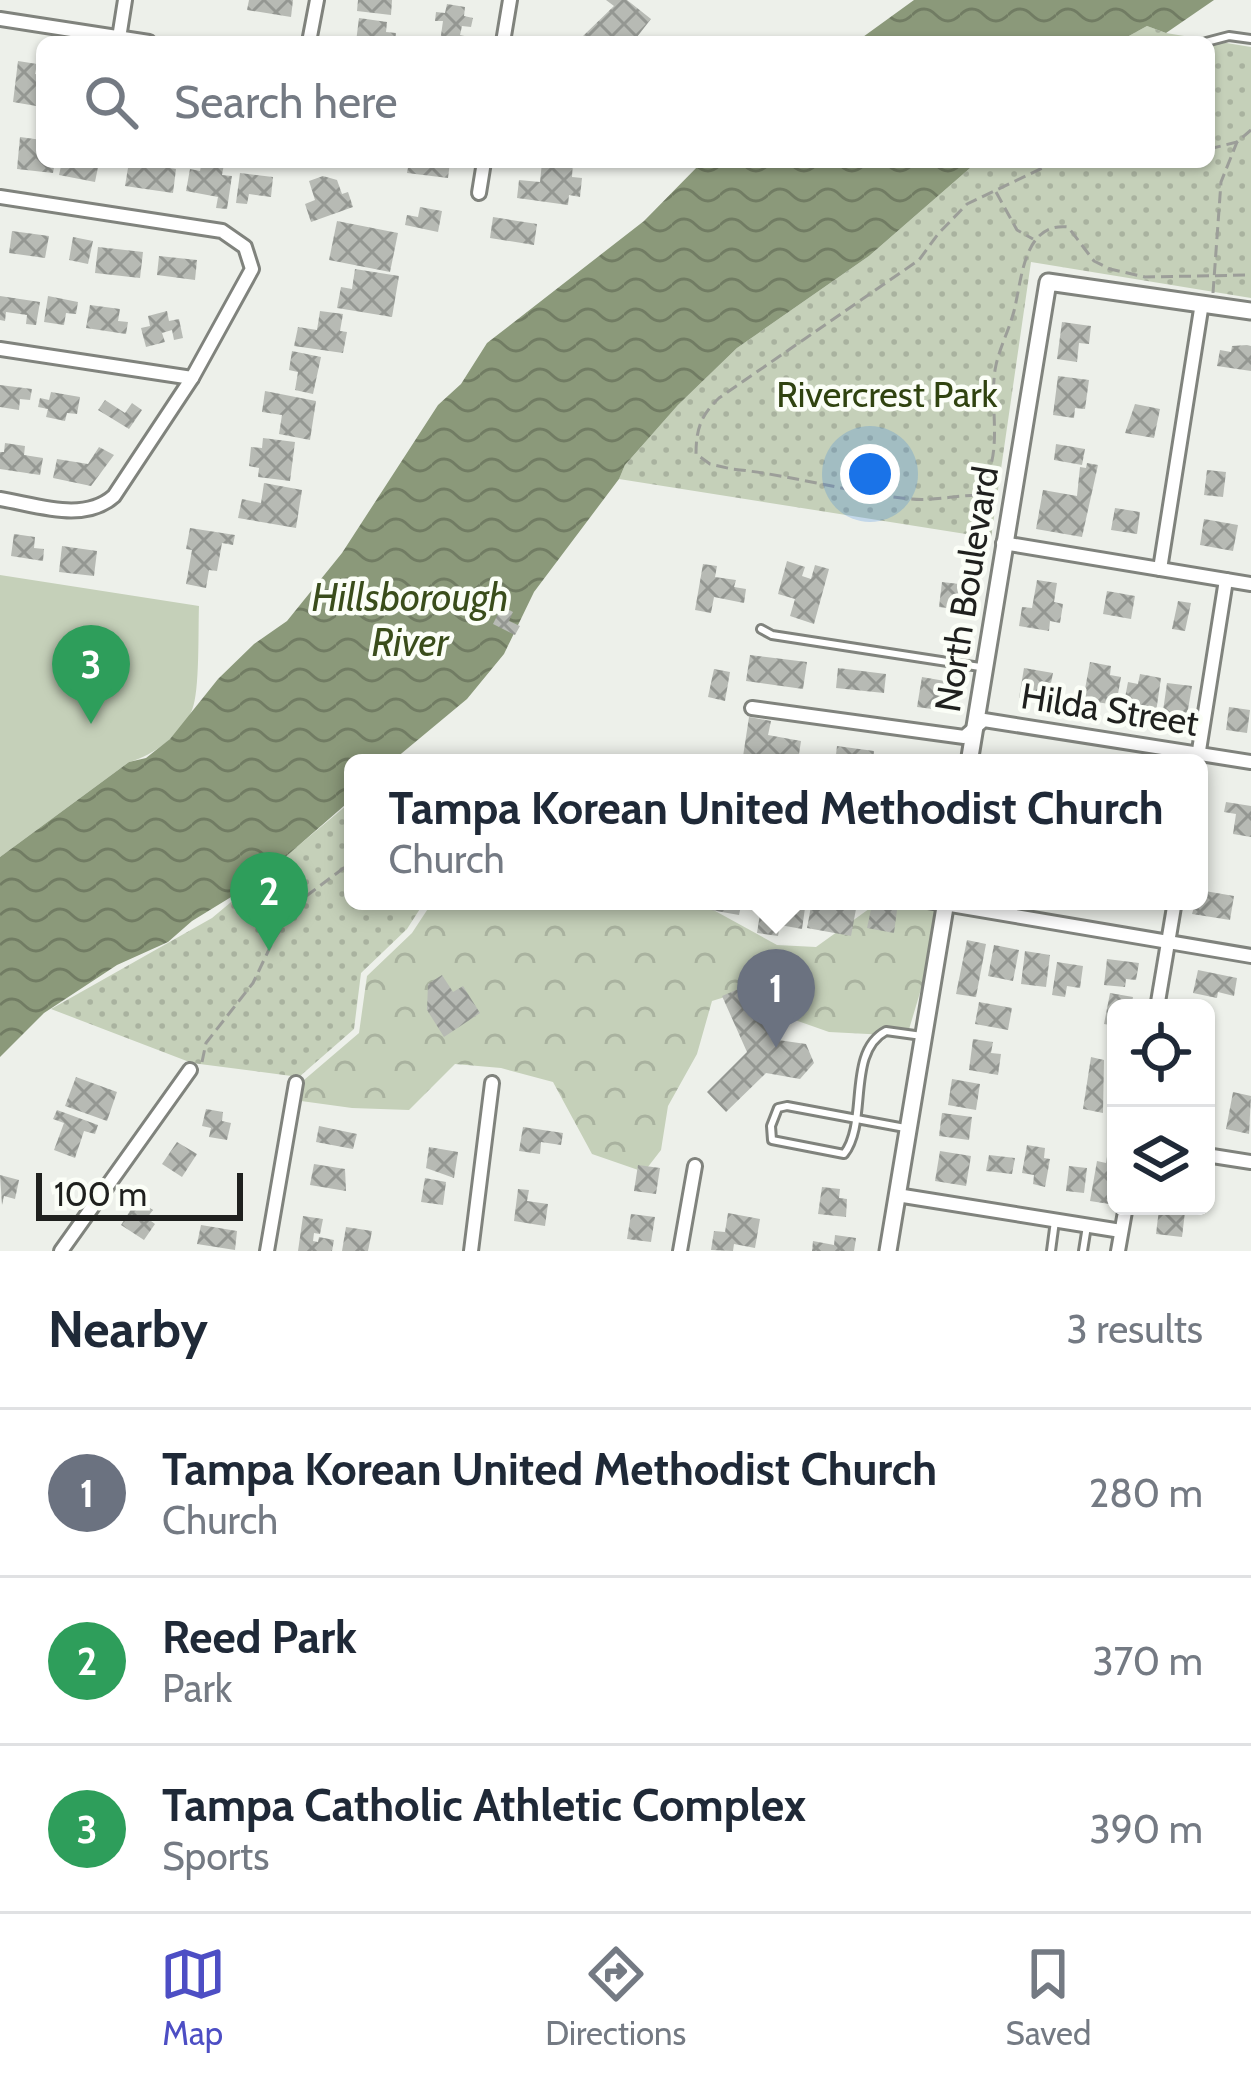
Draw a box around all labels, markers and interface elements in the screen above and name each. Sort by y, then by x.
search box [36,36,1215,168]
icon: search [78,69,144,135]
text: Search here [174,75,398,129]
park label: Rivercrest Park [776,372,999,416]
your location [840,444,900,504]
street label: North Boulevard [925,463,1007,715]
water label: Hillsborough River [311,573,509,666]
pin: 3 [52,625,130,724]
street label: Hilda Street [1018,673,1202,745]
popup [344,754,1208,910]
text: Tampa Korean United Methodist Church [388,781,1164,835]
text: Church [388,835,505,883]
pin: 2 [230,852,308,951]
pin: 1 [737,949,815,1048]
map controls [1107,999,1215,1215]
button: locate [1107,999,1215,1107]
button: layers [1107,1107,1215,1215]
scale bar [36,1167,243,1220]
text: 100 m [54,1174,147,1214]
text: Nearby [48,1298,208,1360]
text: 3 results [1066,1305,1203,1353]
text: Tampa Korean United Methodist Church [162,1442,937,1496]
text: 1 [80,1469,94,1517]
text: 280 m [1089,1469,1203,1517]
text: Church [162,1496,278,1544]
text: Reed Park [162,1610,357,1664]
text: 2 [77,1637,97,1685]
text: 370 m [1092,1637,1203,1685]
text: Park [162,1664,232,1712]
text: Tampa Catholic Athletic Complex [162,1778,806,1832]
text: 3 [76,1805,98,1853]
text: 390 m [1090,1805,1203,1853]
text: Sports [162,1832,269,1880]
tab: Map [160,1941,226,2053]
tab: Directions [545,1941,686,2053]
tab: Saved [1006,1941,1091,2053]

